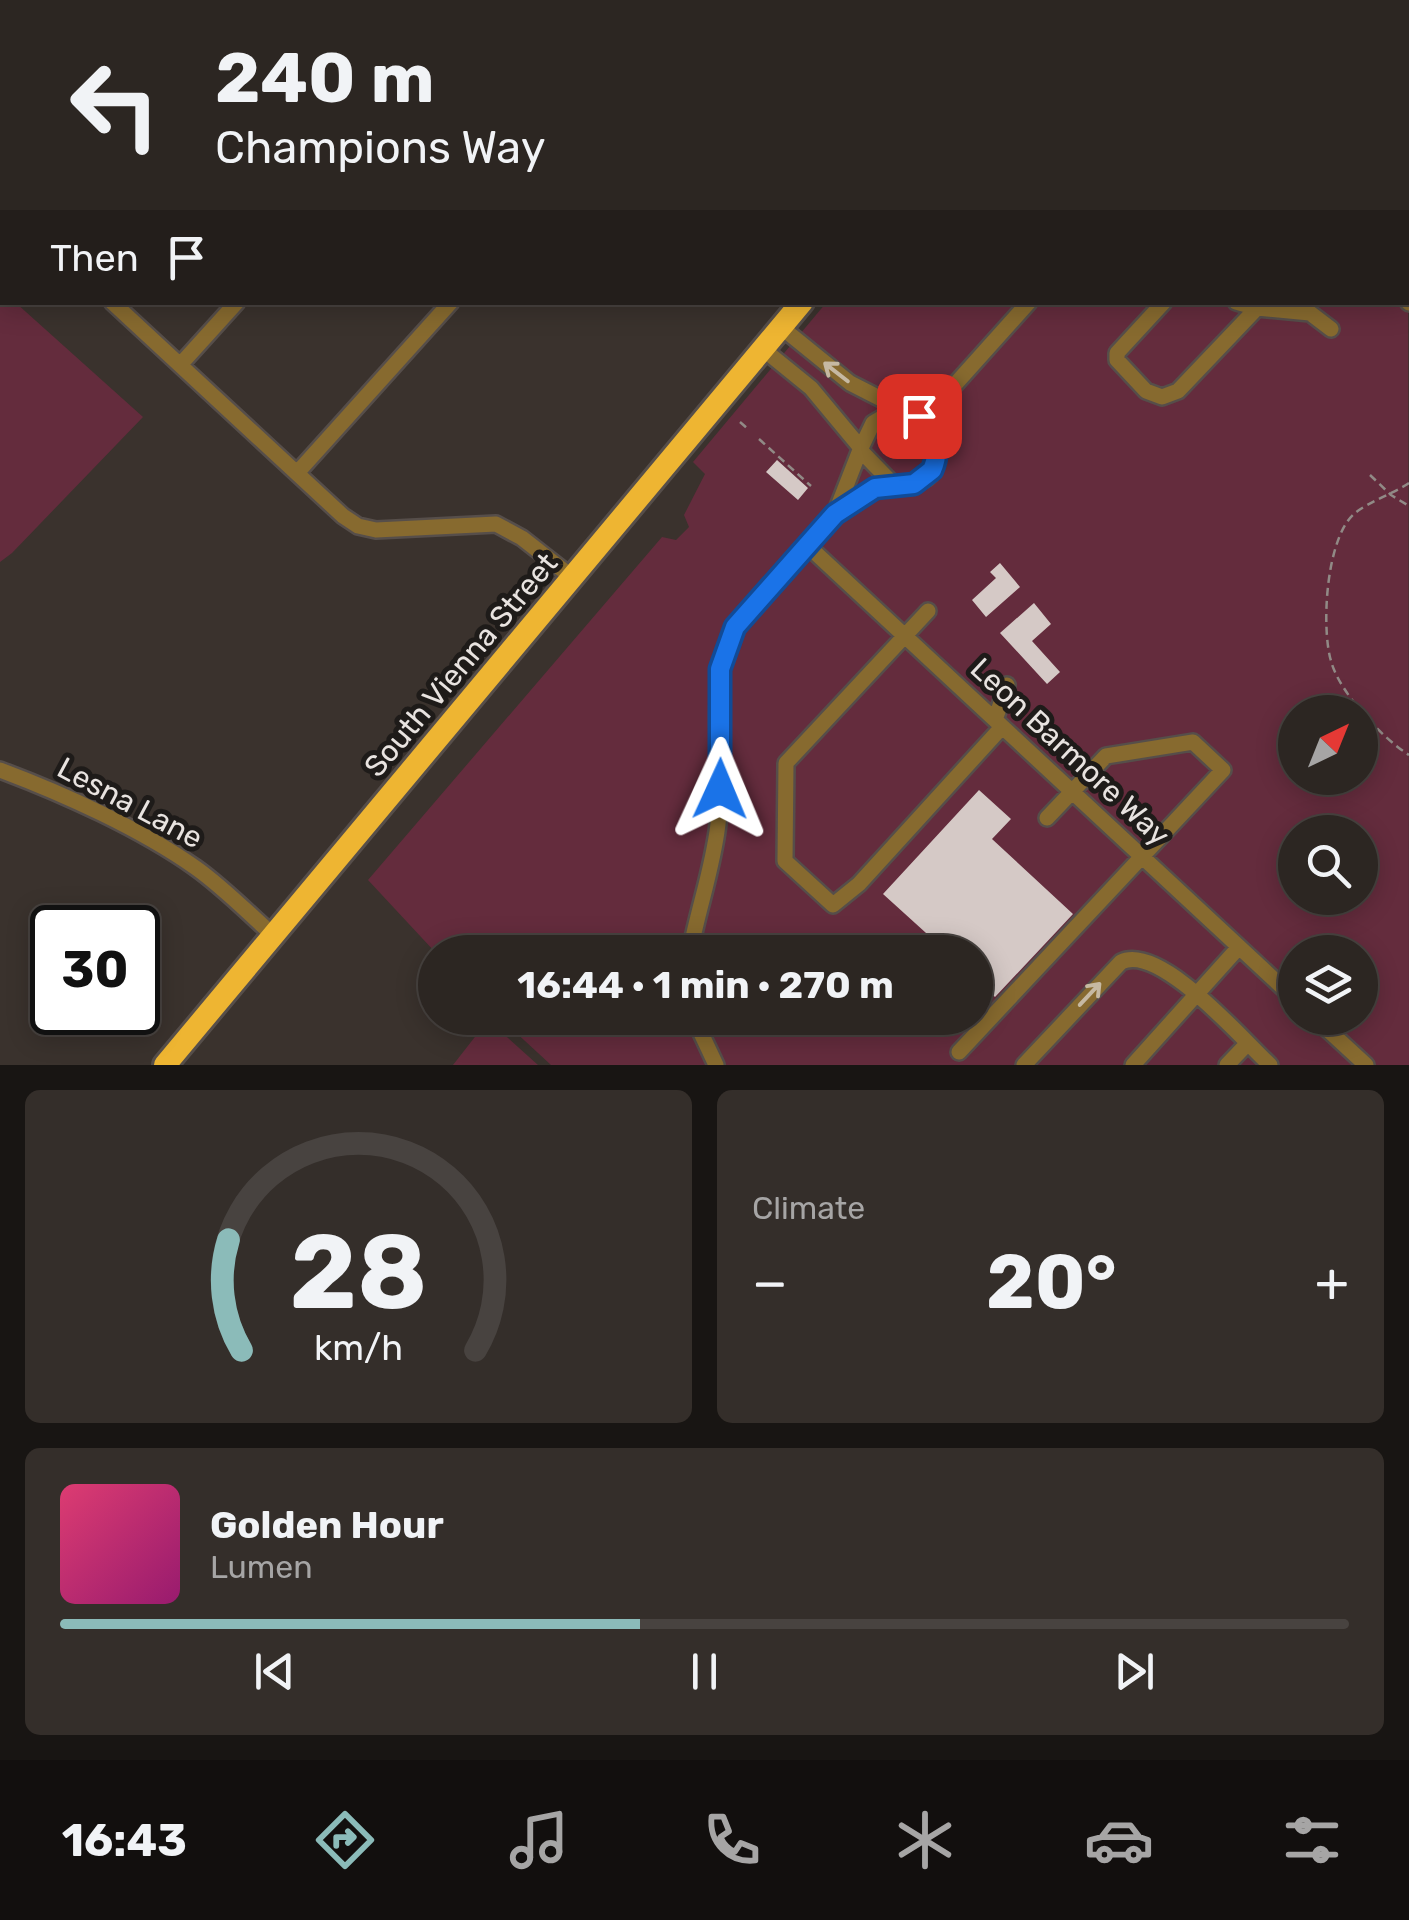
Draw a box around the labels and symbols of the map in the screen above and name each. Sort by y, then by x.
one-way arrow [823,361,849,383]
pin [877,374,962,459]
street label: South Vienna Street [357,546,565,784]
street label: Leon Barmore Way [963,651,1177,853]
north arrow [1278,695,1378,795]
position arrow [668,737,772,841]
street label: Lesna Lane [51,750,209,856]
speed limit sign: 30 [30,905,160,1035]
one-way arrow [1078,982,1101,1007]

